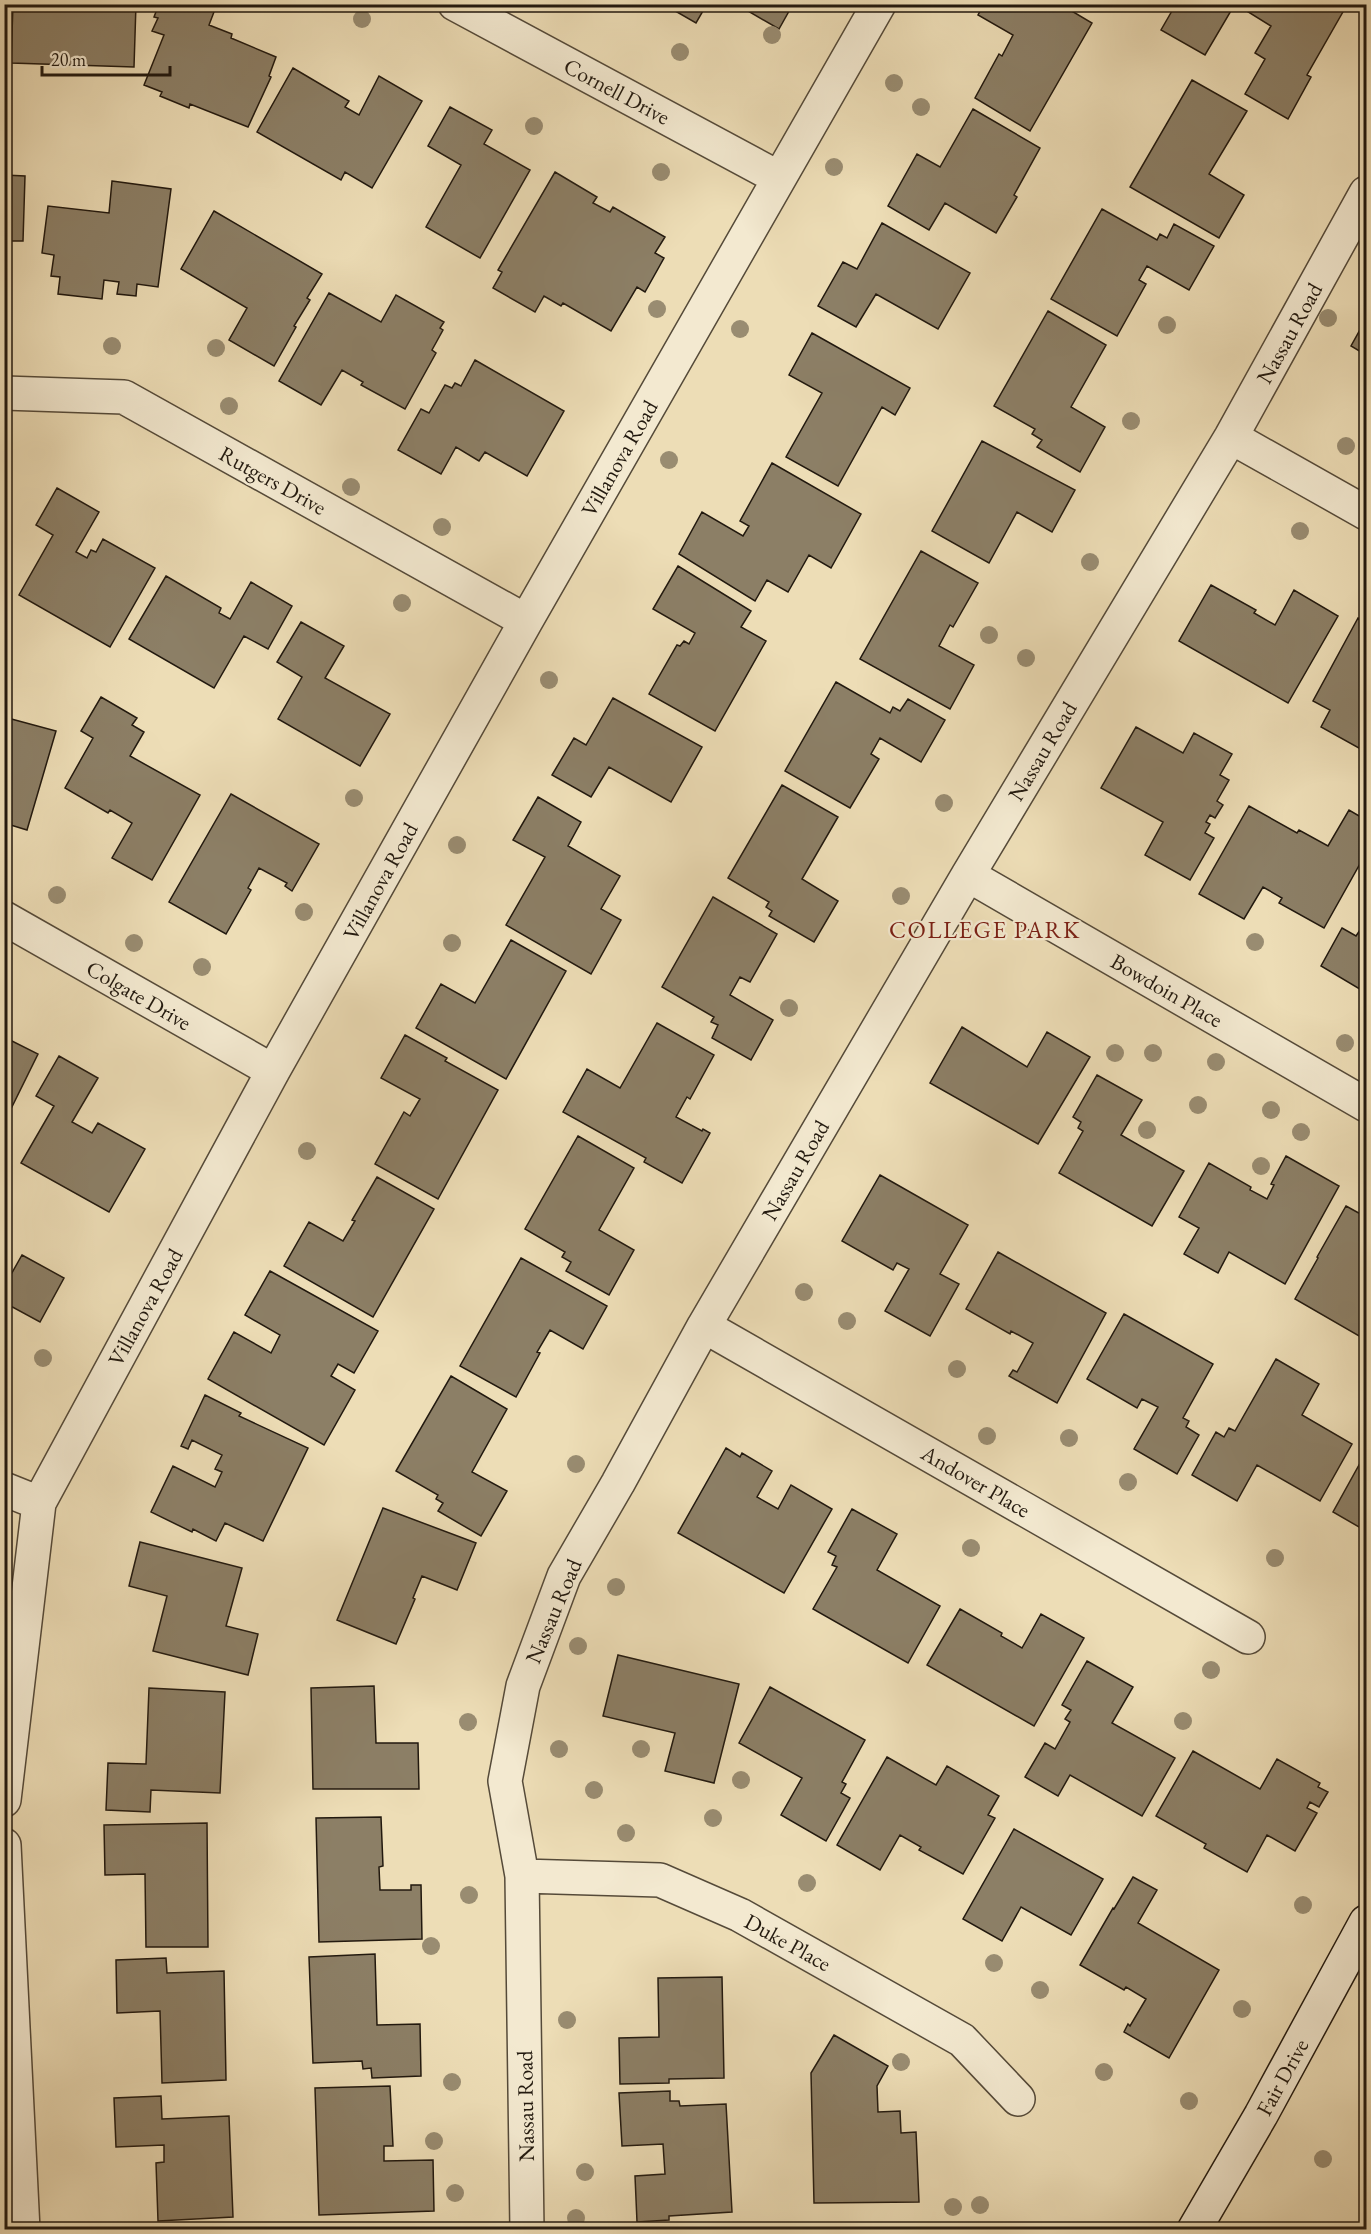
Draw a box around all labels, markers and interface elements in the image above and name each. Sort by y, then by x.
scale bar [42,39,170,77]
text: 20 m [51,48,86,71]
street label: Cornell Drive [559,51,675,132]
street label: Nassau Road [1250,277,1330,389]
street label: Villanova Road [574,394,665,522]
street label: Rutgers Drive [214,439,332,522]
street label: Nassau Road [1001,695,1084,806]
street label: Villanova Road [336,817,425,945]
district label: COLLEGE PARK [889,914,1081,945]
street label: Bowdoin Place [1105,947,1228,1034]
street label: Colgate Drive [81,954,197,1037]
street label: Nassau Road [755,1114,836,1226]
street label: Villanova Road [101,1243,190,1371]
street label: Andover Place [915,1438,1036,1525]
street label: Nassau Road [518,1554,589,1668]
street label: Duke Place [739,1907,837,1978]
street label: Fair Drive [1250,2033,1316,2121]
street label: Nassau Road [510,2049,541,2162]

